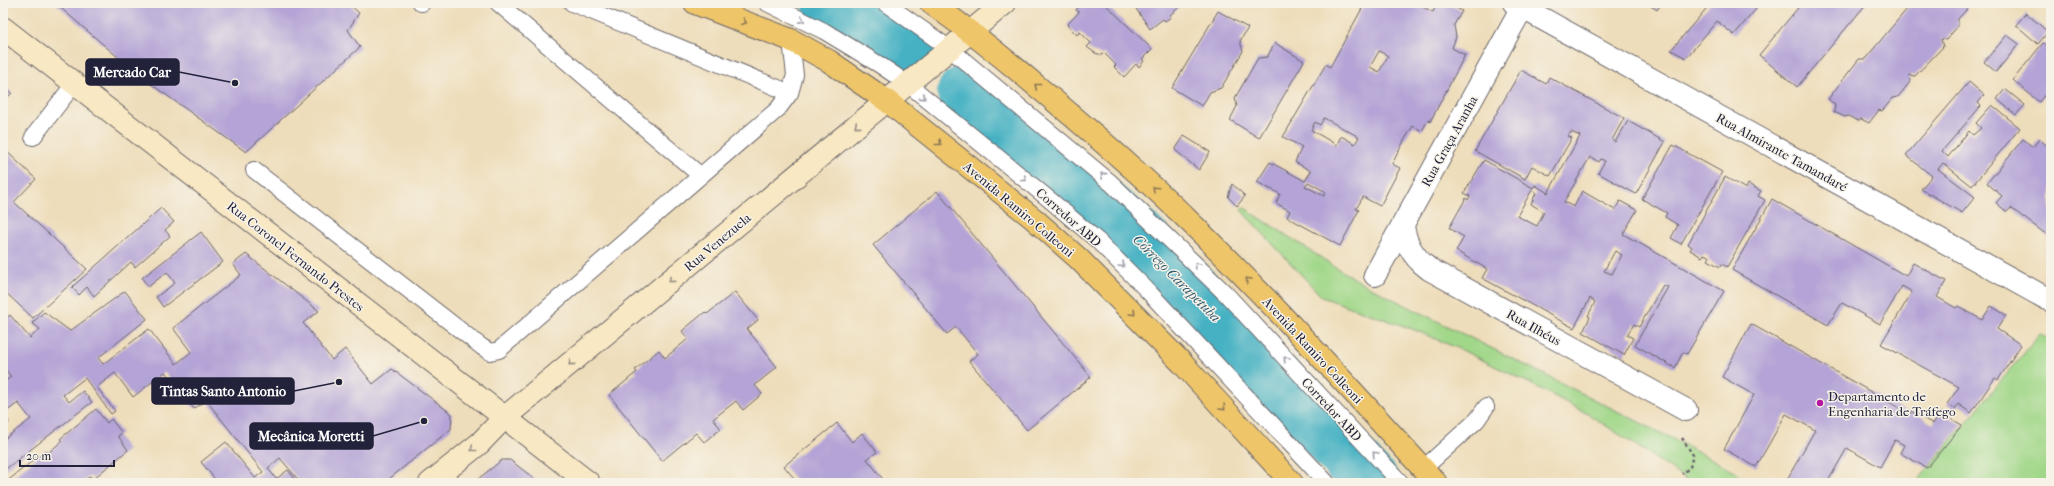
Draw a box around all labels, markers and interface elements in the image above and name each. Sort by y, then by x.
one-way arrow [798,15,806,23]
one-way arrow [741,17,748,25]
callout: Mercado Car [86,59,179,85]
text: Mercado Car [92,64,172,81]
one-way arrow [1034,84,1041,91]
street label: Rua Graça Aranha [1418,92,1482,190]
one-way arrow [919,93,926,100]
street label: Rua Almirante Tamandaré [1713,110,1851,195]
one-way arrow [854,121,861,128]
one-way arrow [934,139,941,146]
street label: Avenida Ramiro Colleoni [960,158,1077,260]
one-way arrow [1100,173,1107,180]
one-way arrow [1020,174,1027,181]
street label: Corredor ABD [1033,185,1104,250]
one-way arrow [1152,186,1160,194]
street label: Rua Coronel Fernando Prestes [224,198,367,315]
street label: Rua Venezuela [681,209,754,275]
water label: Córrego Carapetuba [1129,231,1224,326]
one-way arrow [1117,260,1125,268]
one-way arrow [1194,262,1202,270]
one-way arrow [668,276,675,283]
one-way arrow [1245,277,1253,285]
street label: Avenida Ramiro Colleoni [1259,293,1366,407]
street label: Rua Ilhéus [1504,306,1564,349]
one-way arrow [1129,308,1136,316]
one-way arrow [1283,356,1291,364]
one-way arrow [568,359,575,366]
street label: Corredor ABD [1298,374,1365,444]
callout: Tintas Santo Antonio [152,378,294,404]
text: Tintas Santo Antonio [159,383,286,400]
place label: Departamento de Engenharia de Tráfego [1828,389,1956,419]
marker: Departamento de Engenharia de Tráfego [1815,398,1825,408]
one-way arrow [1218,403,1225,411]
callout: Mecânica Moretti [250,423,373,449]
text: Mecânica Moretti [257,428,365,445]
scale bar [20,442,114,468]
one-way arrow [470,444,477,451]
text: 20 m [26,449,51,463]
one-way arrow [1372,452,1379,459]

